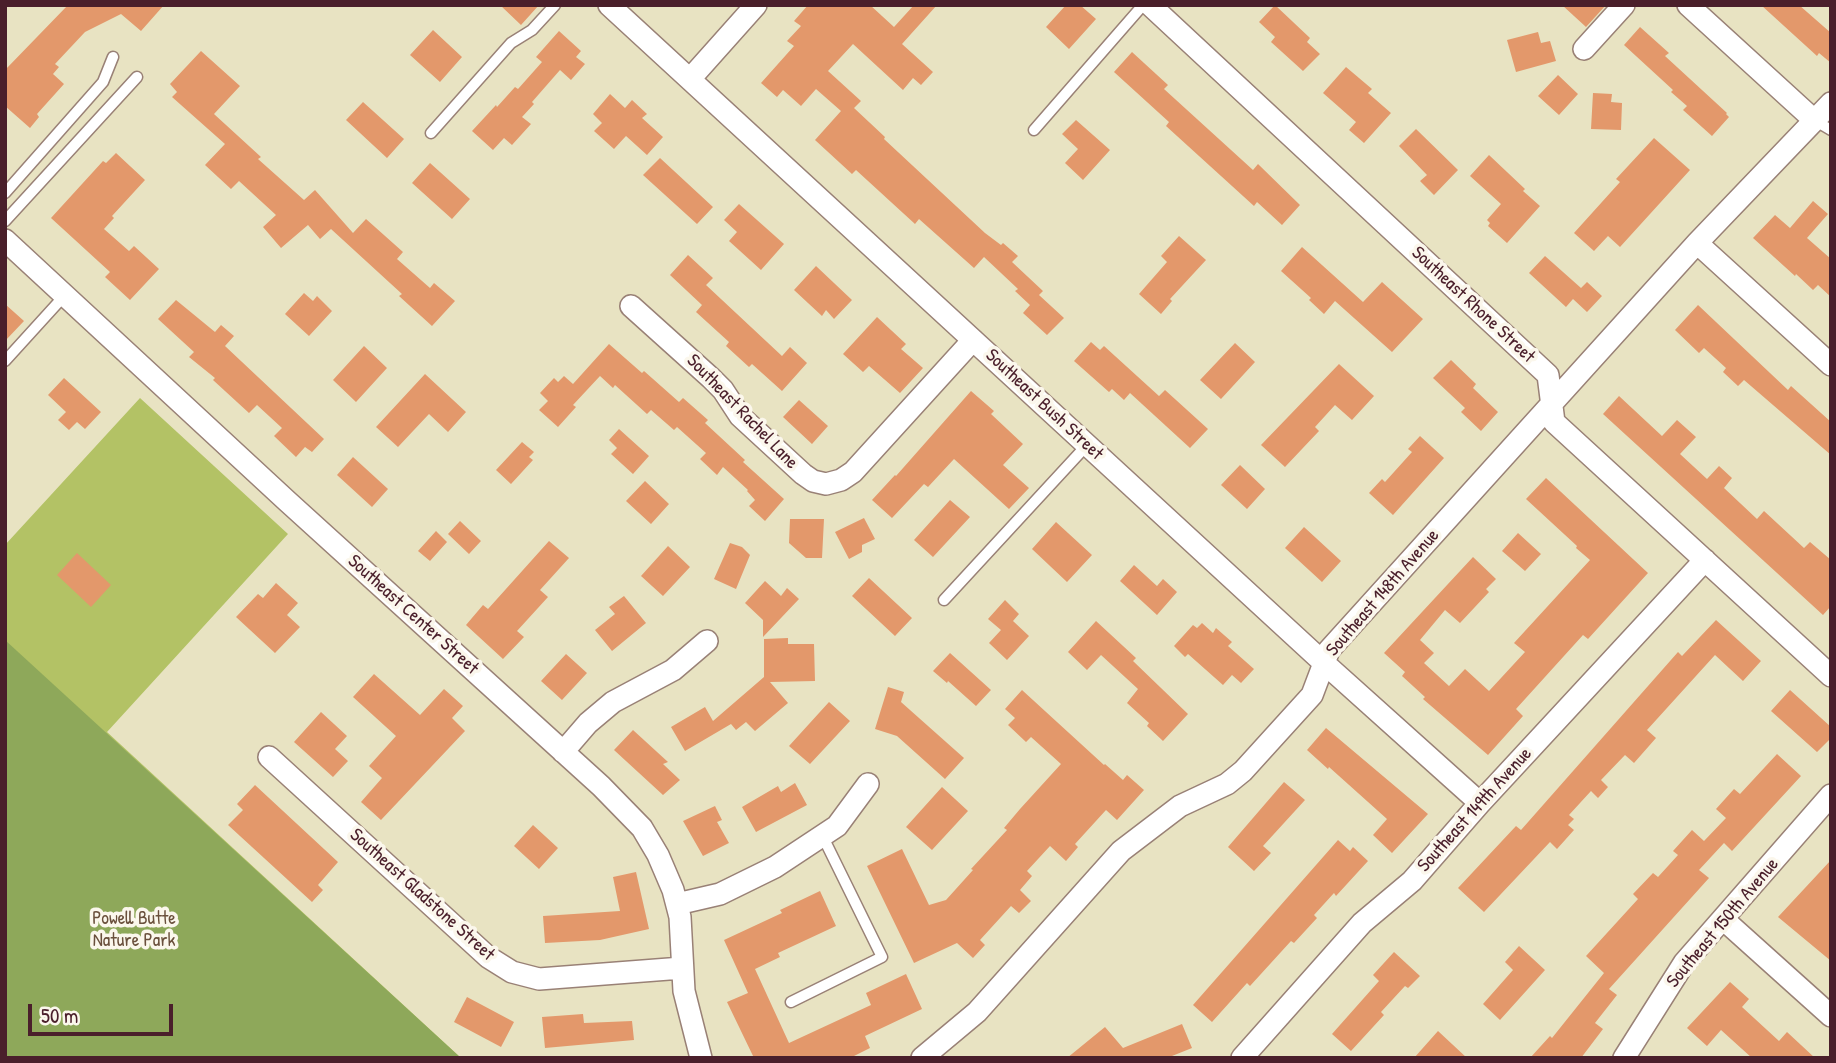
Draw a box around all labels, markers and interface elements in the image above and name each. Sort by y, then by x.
street label: Southeast Rhone Street [1406,242,1540,368]
street label: Southeast Bush Street [980,345,1108,465]
street label: Southeast Rachel Lane [681,350,803,474]
street label: Southeast 148th Avenue [1322,525,1444,661]
street label: Southeast Center Street [343,550,483,680]
street label: Southeast 149th Avenue [1413,743,1537,877]
street label: Southeast Gladstone Street [345,824,499,966]
street label: Southeast 150th Avenue [1662,854,1784,992]
park label: Powell Butte Nature Park [92,908,176,952]
scale bar [32,990,177,1034]
text: 50 m [41,1001,78,1030]

